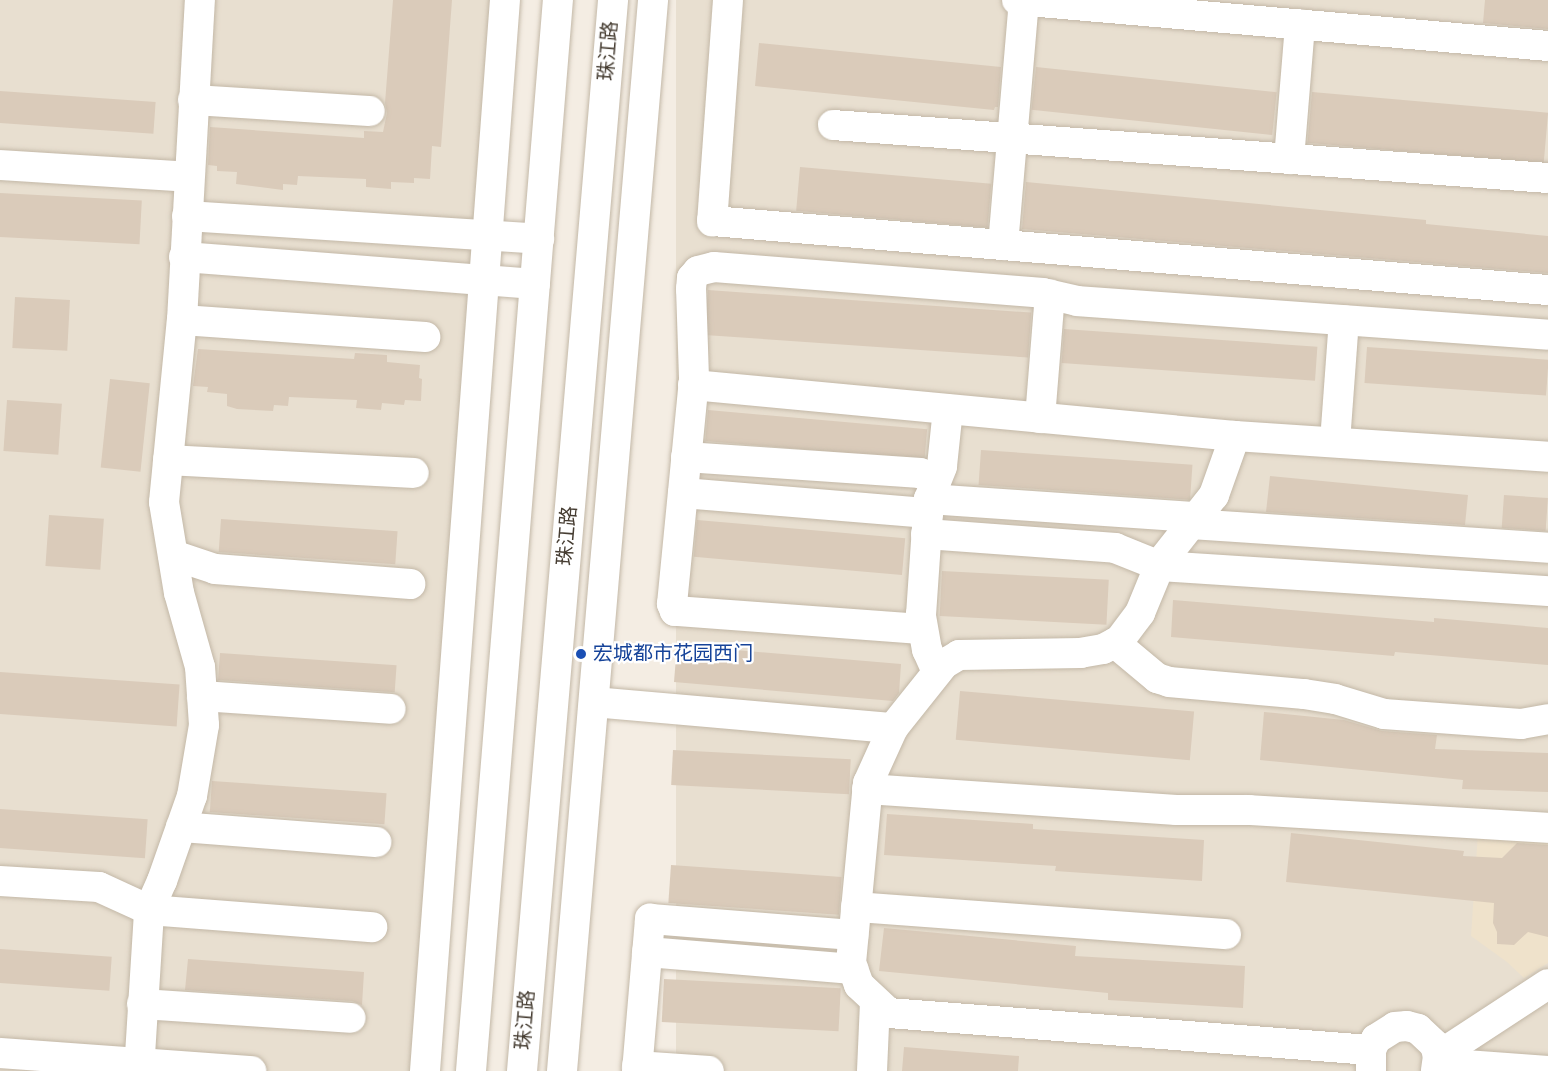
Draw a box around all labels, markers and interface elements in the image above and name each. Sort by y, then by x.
street label: 珠江路 [594,20,624,82]
street label: 珠江路 [553,505,583,567]
place label: 宏城都市花园西门 [593,642,753,666]
marker: 宏城都市花园西门 [574,647,588,661]
street label: 珠江路 [511,989,541,1051]

